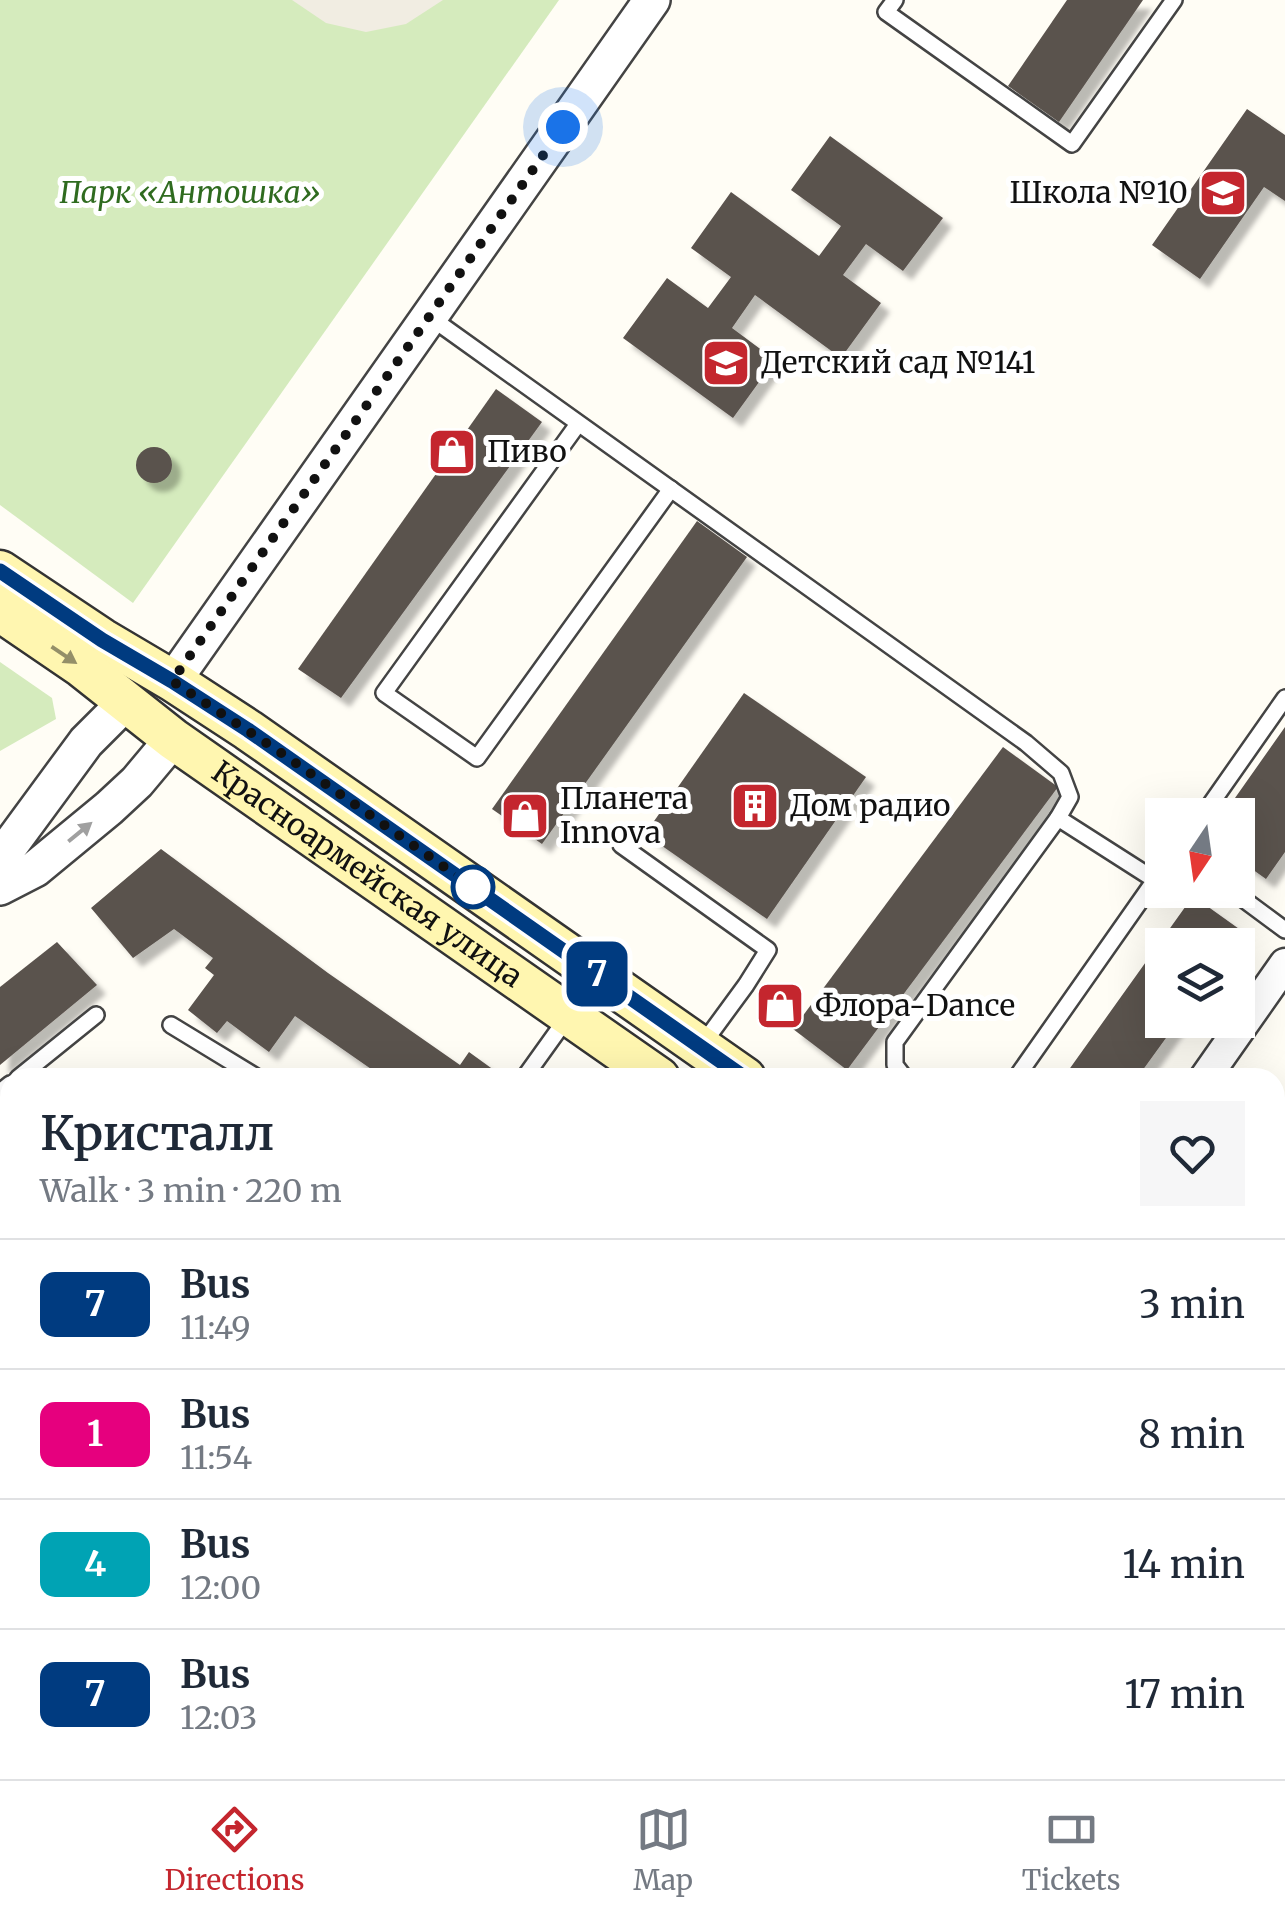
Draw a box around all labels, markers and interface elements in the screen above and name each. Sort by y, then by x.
your location [538,102,588,152]
school or university icon: Школа №10 [1197,167,1249,219]
park label: Парк «Антошка» [60,173,320,211]
place label: Школа №10 [1009,173,1188,211]
school or university icon: Детский сад №141 [700,337,752,389]
place label: Детский сад №141 [761,343,1035,381]
shop icon: Пиво [426,426,478,478]
place label: Пиво [487,432,567,470]
one-way arrow [51,645,78,664]
street label: Красноармейская улица [205,752,530,995]
place label: Планета Innova [560,779,688,851]
building icon: Дом радио [729,780,781,832]
place label: Дом радио [790,786,951,824]
shop icon: Планета Innova [499,790,551,842]
north arrow [1145,798,1255,908]
map controls [1145,798,1255,1038]
one-way arrow [67,822,93,843]
unlabelled marker [452,866,494,908]
button: layers [1145,928,1255,1038]
line badge: 7 [564,942,630,1006]
text: 7 [587,952,607,996]
shop icon: Флора-Dance [754,980,806,1032]
place label: Флора-Dance [815,986,1015,1024]
button: heart [1140,1101,1245,1206]
text: Кристалл [40,1103,274,1163]
text: Walk · 3 min · 220 m [40,1171,342,1211]
text: Bus [180,1261,250,1308]
text: 3 min [1139,1281,1245,1328]
text: 7 [85,1282,105,1326]
text: 11:49 [180,1308,251,1348]
text: Bus [180,1391,250,1438]
text: 8 min [1138,1411,1245,1458]
text: 1 [87,1412,103,1456]
text: 11:54 [180,1438,252,1478]
text: Bus [180,1521,250,1568]
text: 14 min [1122,1541,1245,1588]
text: 4 [84,1542,106,1586]
text: 12:00 [180,1568,261,1608]
text: Bus [180,1651,250,1698]
text: 17 min [1124,1671,1245,1718]
text: 7 [85,1672,105,1716]
text: 12:03 [180,1698,257,1738]
tab: Directions [164,1802,304,1898]
tab: Map [633,1802,693,1898]
tab: Tickets [1022,1802,1121,1898]

